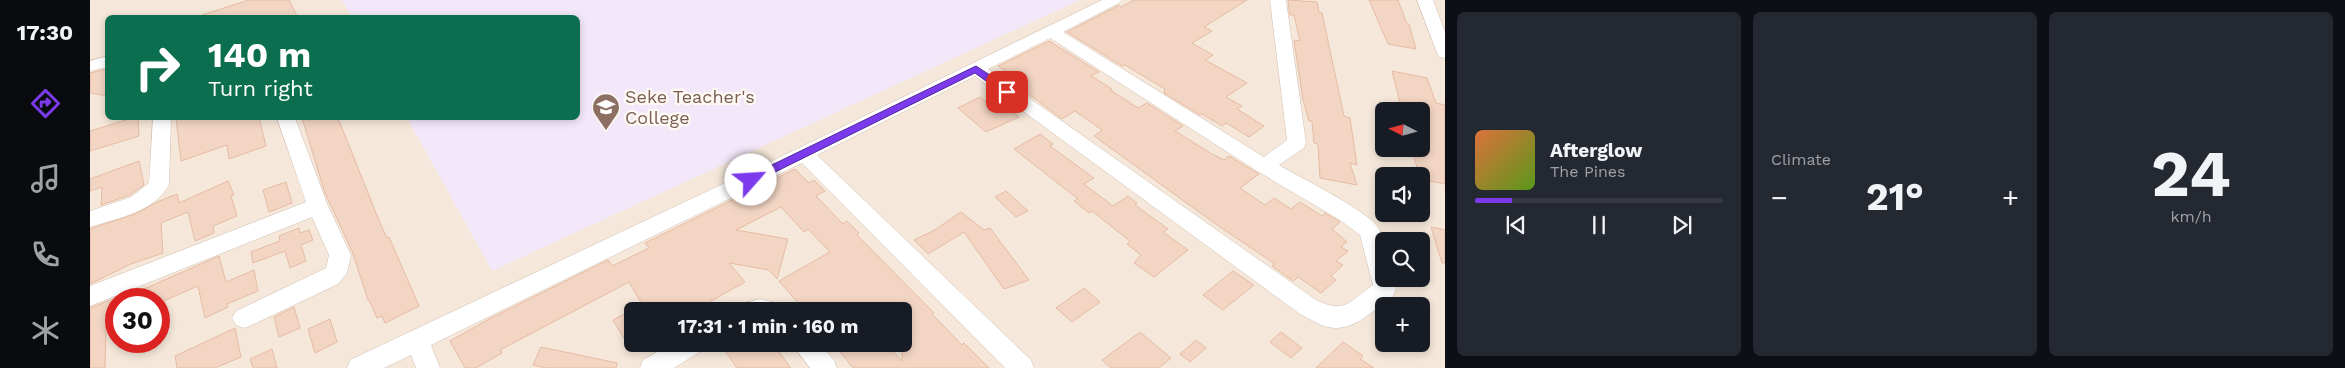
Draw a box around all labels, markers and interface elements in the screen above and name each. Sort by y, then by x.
text: 17:30 [17,20,73,45]
text: 140 m [208,34,311,76]
icon: right [125,35,190,100]
pin [986,71,1028,113]
text: Turn right [208,76,313,101]
icon: arrive [993,78,1021,106]
icon: directions [28,86,63,121]
place label: Seke Teacher's College [625,86,755,128]
school or university icon: Seke Teacher's College [591,92,621,131]
north arrow [1375,102,1430,158]
map controls [1375,102,1430,352]
text: 24 [2151,136,2231,212]
text: Afterglow [1550,139,1642,162]
text: Climate [1771,150,1831,169]
position arrow [724,153,776,205]
icon: music [28,161,63,196]
text: The Pines [1550,162,1626,181]
button: sound [1375,167,1430,222]
text: 21° [1866,175,1924,219]
text: − [1771,181,1788,214]
text: + [2002,181,2019,214]
text: km/h [2170,207,2212,226]
icon: previous [1502,211,1530,239]
icon: pause [1585,211,1613,239]
icon: next [1668,211,1696,239]
button: search [1375,232,1430,287]
icon: phone [28,237,63,272]
speed limit sign: 30 [105,288,170,353]
button: + [1375,297,1430,352]
icon: climate [28,313,63,348]
text: 17:31 · 1 min · 160 m [678,315,858,338]

